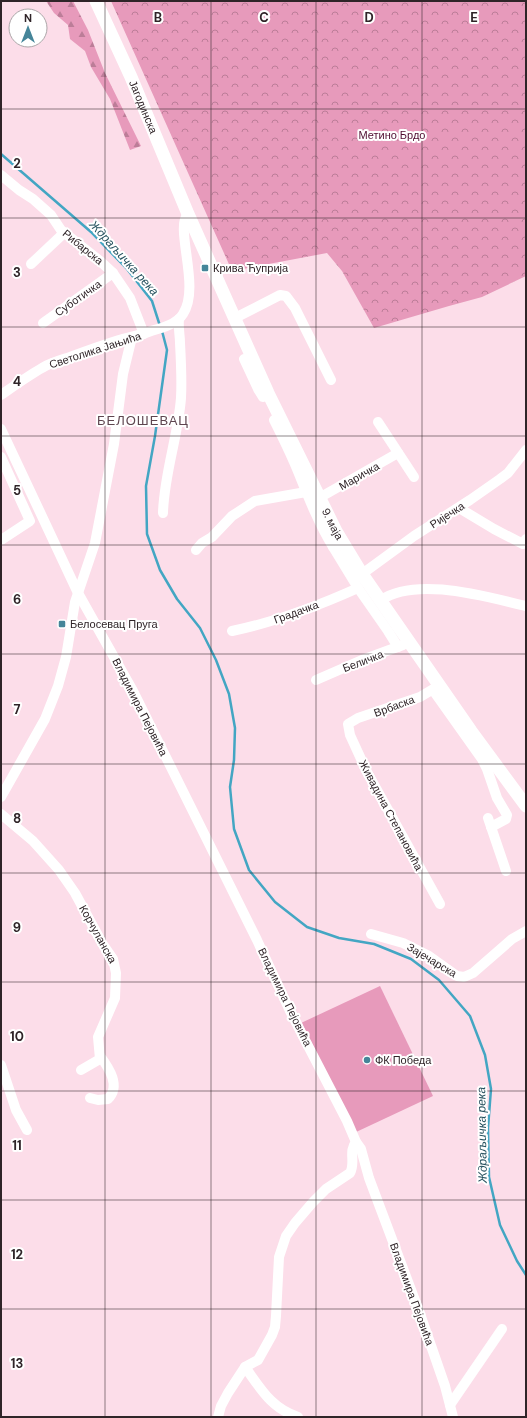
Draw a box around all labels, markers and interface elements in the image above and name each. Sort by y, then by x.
north arrow [8,8,48,48]
text: B [154,9,162,26]
text: C [259,9,269,26]
text: D [364,9,374,26]
text: E [470,9,478,26]
text: N [24,11,32,25]
street label: Јагодинска [126,78,161,136]
park label: Метино Брдо [359,128,425,142]
text: 2 [13,155,21,172]
water label: Ждраљичка река [85,216,162,299]
street label: Рибарска [60,226,107,268]
place label: Крива Ћуприја [213,261,289,275]
marker: Крива Ћуприја [200,263,210,273]
text: 3 [13,264,21,281]
street label: Суботичка [52,276,105,319]
street label: Светолика Јањића [47,328,144,371]
text: 4 [13,373,21,390]
district label: БЕЛОШЕВАЦ [97,412,189,429]
street label: Маричка [336,458,383,493]
text: 5 [13,482,21,499]
street label: Ријечка [427,498,468,531]
street label: 9. маја [319,506,347,543]
text: 6 [13,591,21,608]
street label: Градачка [272,597,321,627]
place label: Белосевац Пруга [70,617,158,631]
marker: Белосевац Пруга [57,619,67,629]
street label: Беличка [341,647,386,675]
street label: Владимира Пејовића [109,656,171,759]
street label: Врбаска [372,692,417,720]
text: 7 [14,701,21,718]
street label: Живадина Степановића [356,757,427,873]
text: 8 [13,810,21,827]
street label: Корчуланска [76,902,120,966]
text: 9 [13,919,21,936]
street label: Зајечарска [405,940,460,981]
street label: Владимира Пејовића [255,945,315,1049]
text: 10 [10,1028,24,1045]
place label: ФК Победа [375,1053,432,1067]
marker: ФК Победа [362,1055,372,1065]
water label: Ждраљичка река [473,1086,491,1184]
text: 11 [12,1137,22,1154]
street label: Владимира Пејовића [387,1241,437,1348]
text: 12 [11,1246,23,1263]
text: 13 [11,1355,23,1372]

